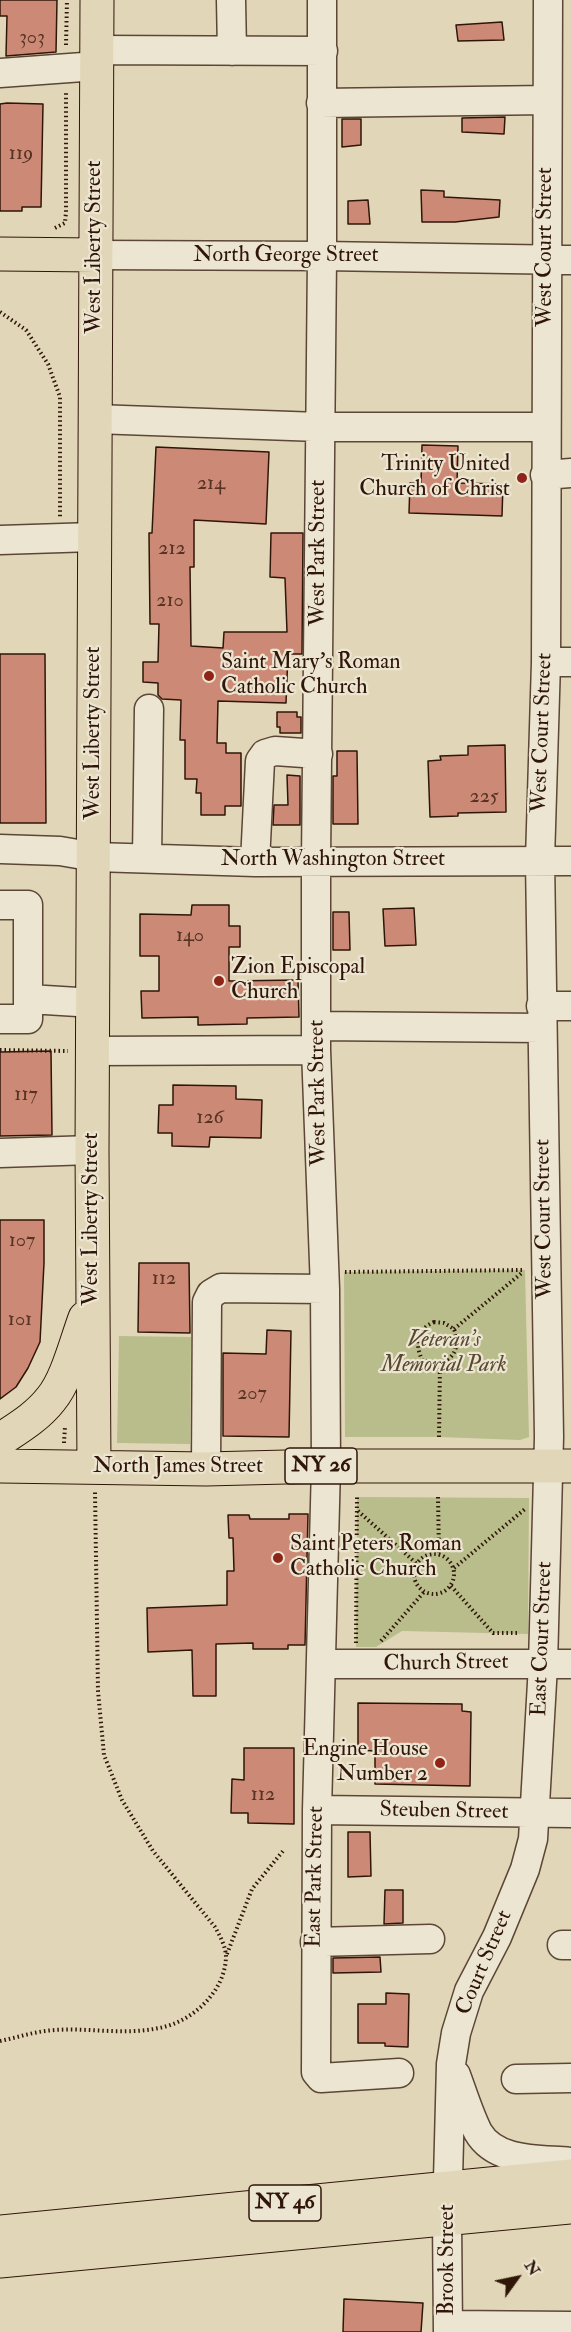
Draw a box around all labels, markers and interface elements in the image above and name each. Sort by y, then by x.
house number: 303 [19,27,45,51]
house number: 119 [9,143,33,167]
street label: West Liberty Street [82,160,108,334]
street label: West Court Street [533,167,559,327]
street label: North George Street [193,243,379,269]
place label: Trinity United Church of Christ [359,452,510,504]
marker: Trinity United Church of Christ [515,471,529,485]
house number: 214 [197,473,225,497]
street label: West Park Street [306,480,332,626]
house number: 212 [158,538,186,562]
house number: 210 [156,590,184,614]
street label: West Liberty Street [81,646,107,820]
place label: Saint Mary's Roman Catholic Church [221,650,401,702]
street label: West Court Street [527,653,559,813]
marker: Saint Mary's Roman Catholic Church [202,669,216,683]
house number: 225 [469,786,499,810]
street label: North Washington Street [221,847,445,873]
house number: 140 [176,925,204,949]
place label: Zion Episcopal Church [231,955,365,1006]
marker: Zion Episcopal Church [212,974,226,988]
street label: West Park Street [305,1019,333,1167]
house number: 117 [14,1084,38,1108]
house number: 126 [196,1107,224,1131]
street label: West Liberty Street [79,1132,105,1306]
street label: West Court Street [530,1139,560,1299]
house number: 107 [9,1230,35,1254]
house number: 112 [152,1268,176,1292]
house number: 101 [8,1309,32,1333]
park label: Veteran's Memorial Park [381,1328,507,1380]
house number: 207 [237,1383,267,1407]
road number: NY 26 [285,1448,357,1484]
street label: North James Street [93,1454,263,1480]
place label: Saint Peters Roman Catholic Church [290,1532,462,1584]
marker: Saint Peters Roman Catholic Church [271,1551,285,1565]
street label: East Court Street [527,1561,559,1717]
street label: Church Street [383,1650,509,1678]
place label: Engine House Number 2 [303,1737,428,1789]
marker: Engine House Number 2 [433,1756,447,1770]
house number: 112 [251,1784,275,1808]
street label: Steuben Street [379,1798,509,1826]
street label: East Park Street [302,1806,330,1948]
street label: Court Street [451,1907,519,2019]
road number: NY 46 [249,2185,321,2221]
street label: Brook Street [435,2204,461,2316]
north arrow [487,2248,547,2308]
text: N [520,2257,544,2280]

